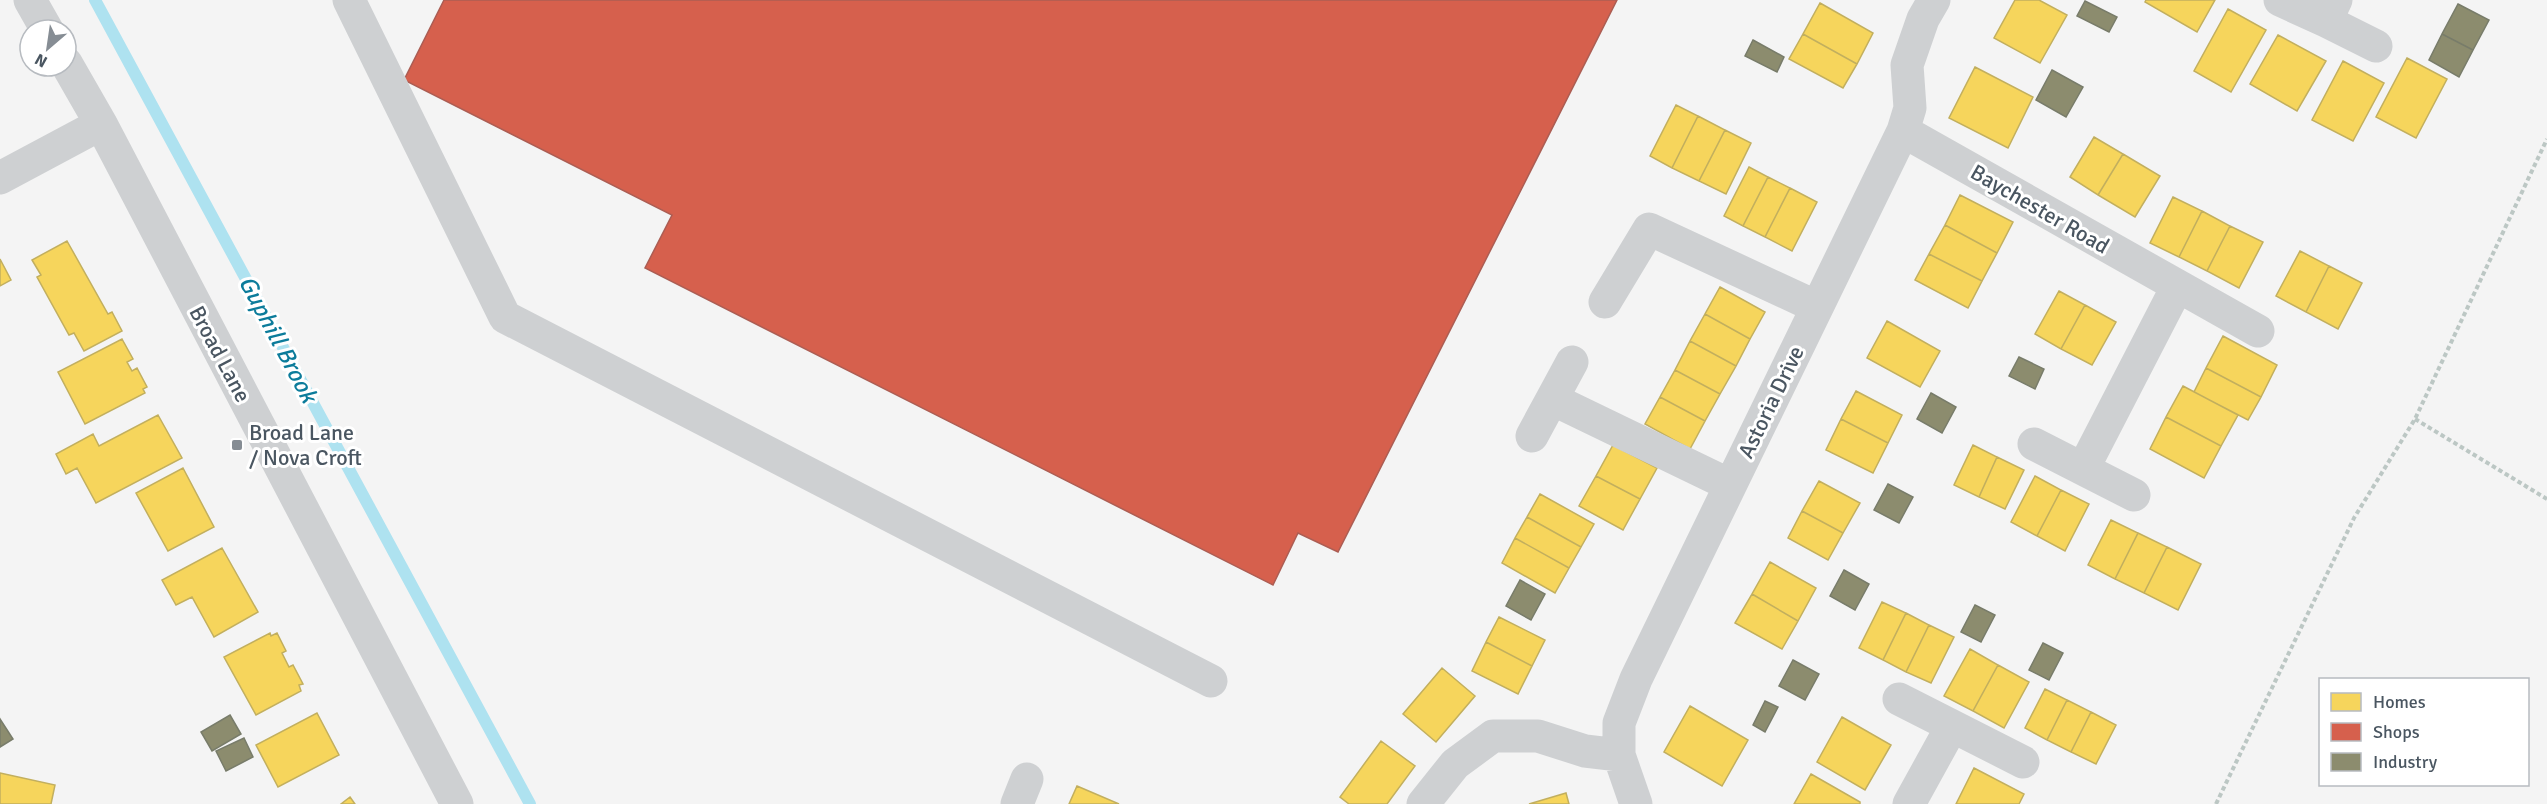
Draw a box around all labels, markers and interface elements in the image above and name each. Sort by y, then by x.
north arrow [18,18,78,78]
text: N [31,49,51,72]
street label: Baychester Road [1966,158,2114,260]
water label: Guphill Brook [232,270,325,409]
street label: Broad Lane [183,301,257,407]
street label: Astoria Drive [1732,341,1810,463]
place label: Broad Lane / Nova Croft [249,419,362,471]
marker: Broad Lane / Nova Croft [230,438,244,452]
legend [2319,678,2529,786]
text: Homes [2373,691,2426,713]
text: Shops [2373,721,2420,743]
text: Industry [2373,751,2438,773]

